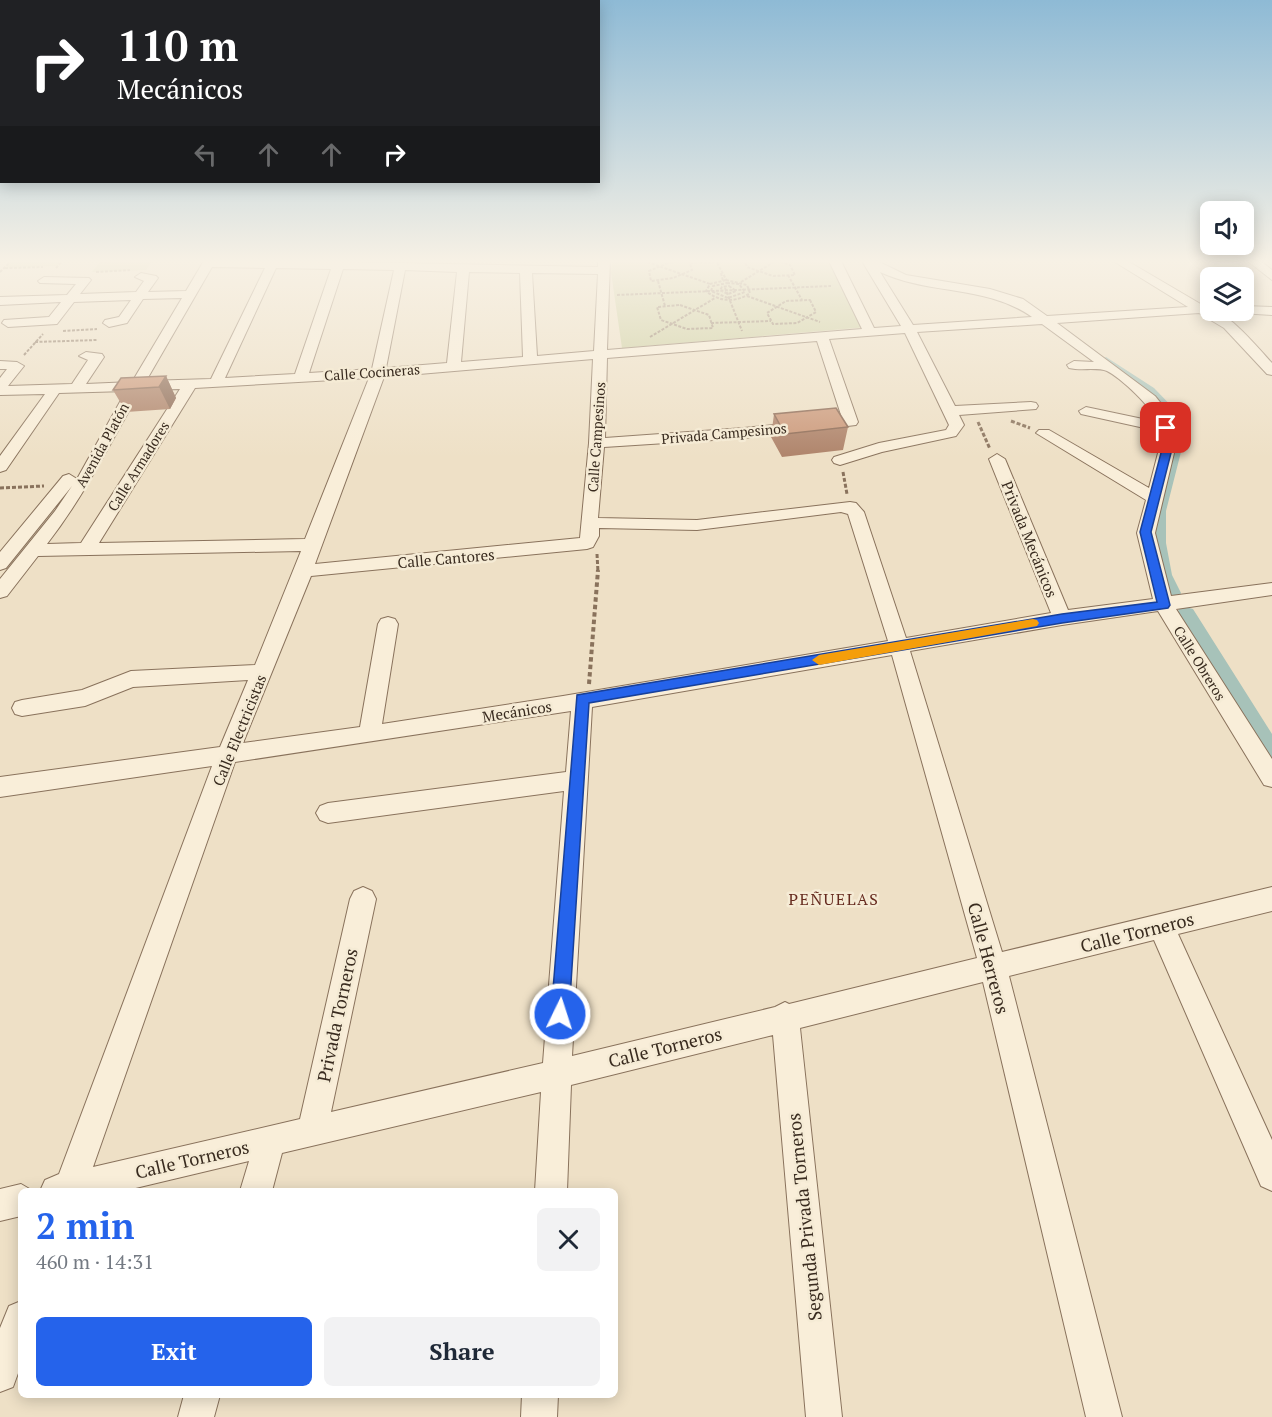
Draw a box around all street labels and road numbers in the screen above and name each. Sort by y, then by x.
street label: Calle Cocineras [323,359,421,385]
street label: Calle Campesinos [583,381,609,493]
street label: Avenida Platón [71,399,133,491]
street label: Calle Armadores [103,417,173,515]
street label: Privada Campesinos [660,418,788,448]
street label: Privada Mecánicos [998,478,1062,600]
street label: Calle Cantores [397,544,495,572]
street label: Calle Obreros [1170,622,1230,704]
street label: Calle Electricistas [207,671,271,789]
street label: Mecánicos [481,696,553,726]
street label: Calle Herreros [963,900,1015,1016]
street label: Calle Torneros [1078,906,1196,958]
street label: Privada Torneros [311,946,363,1084]
street label: Calle Torneros [606,1021,724,1073]
street label: Segunda Privada Torneros [781,1112,827,1322]
street label: Calle Torneros [133,1134,251,1184]

